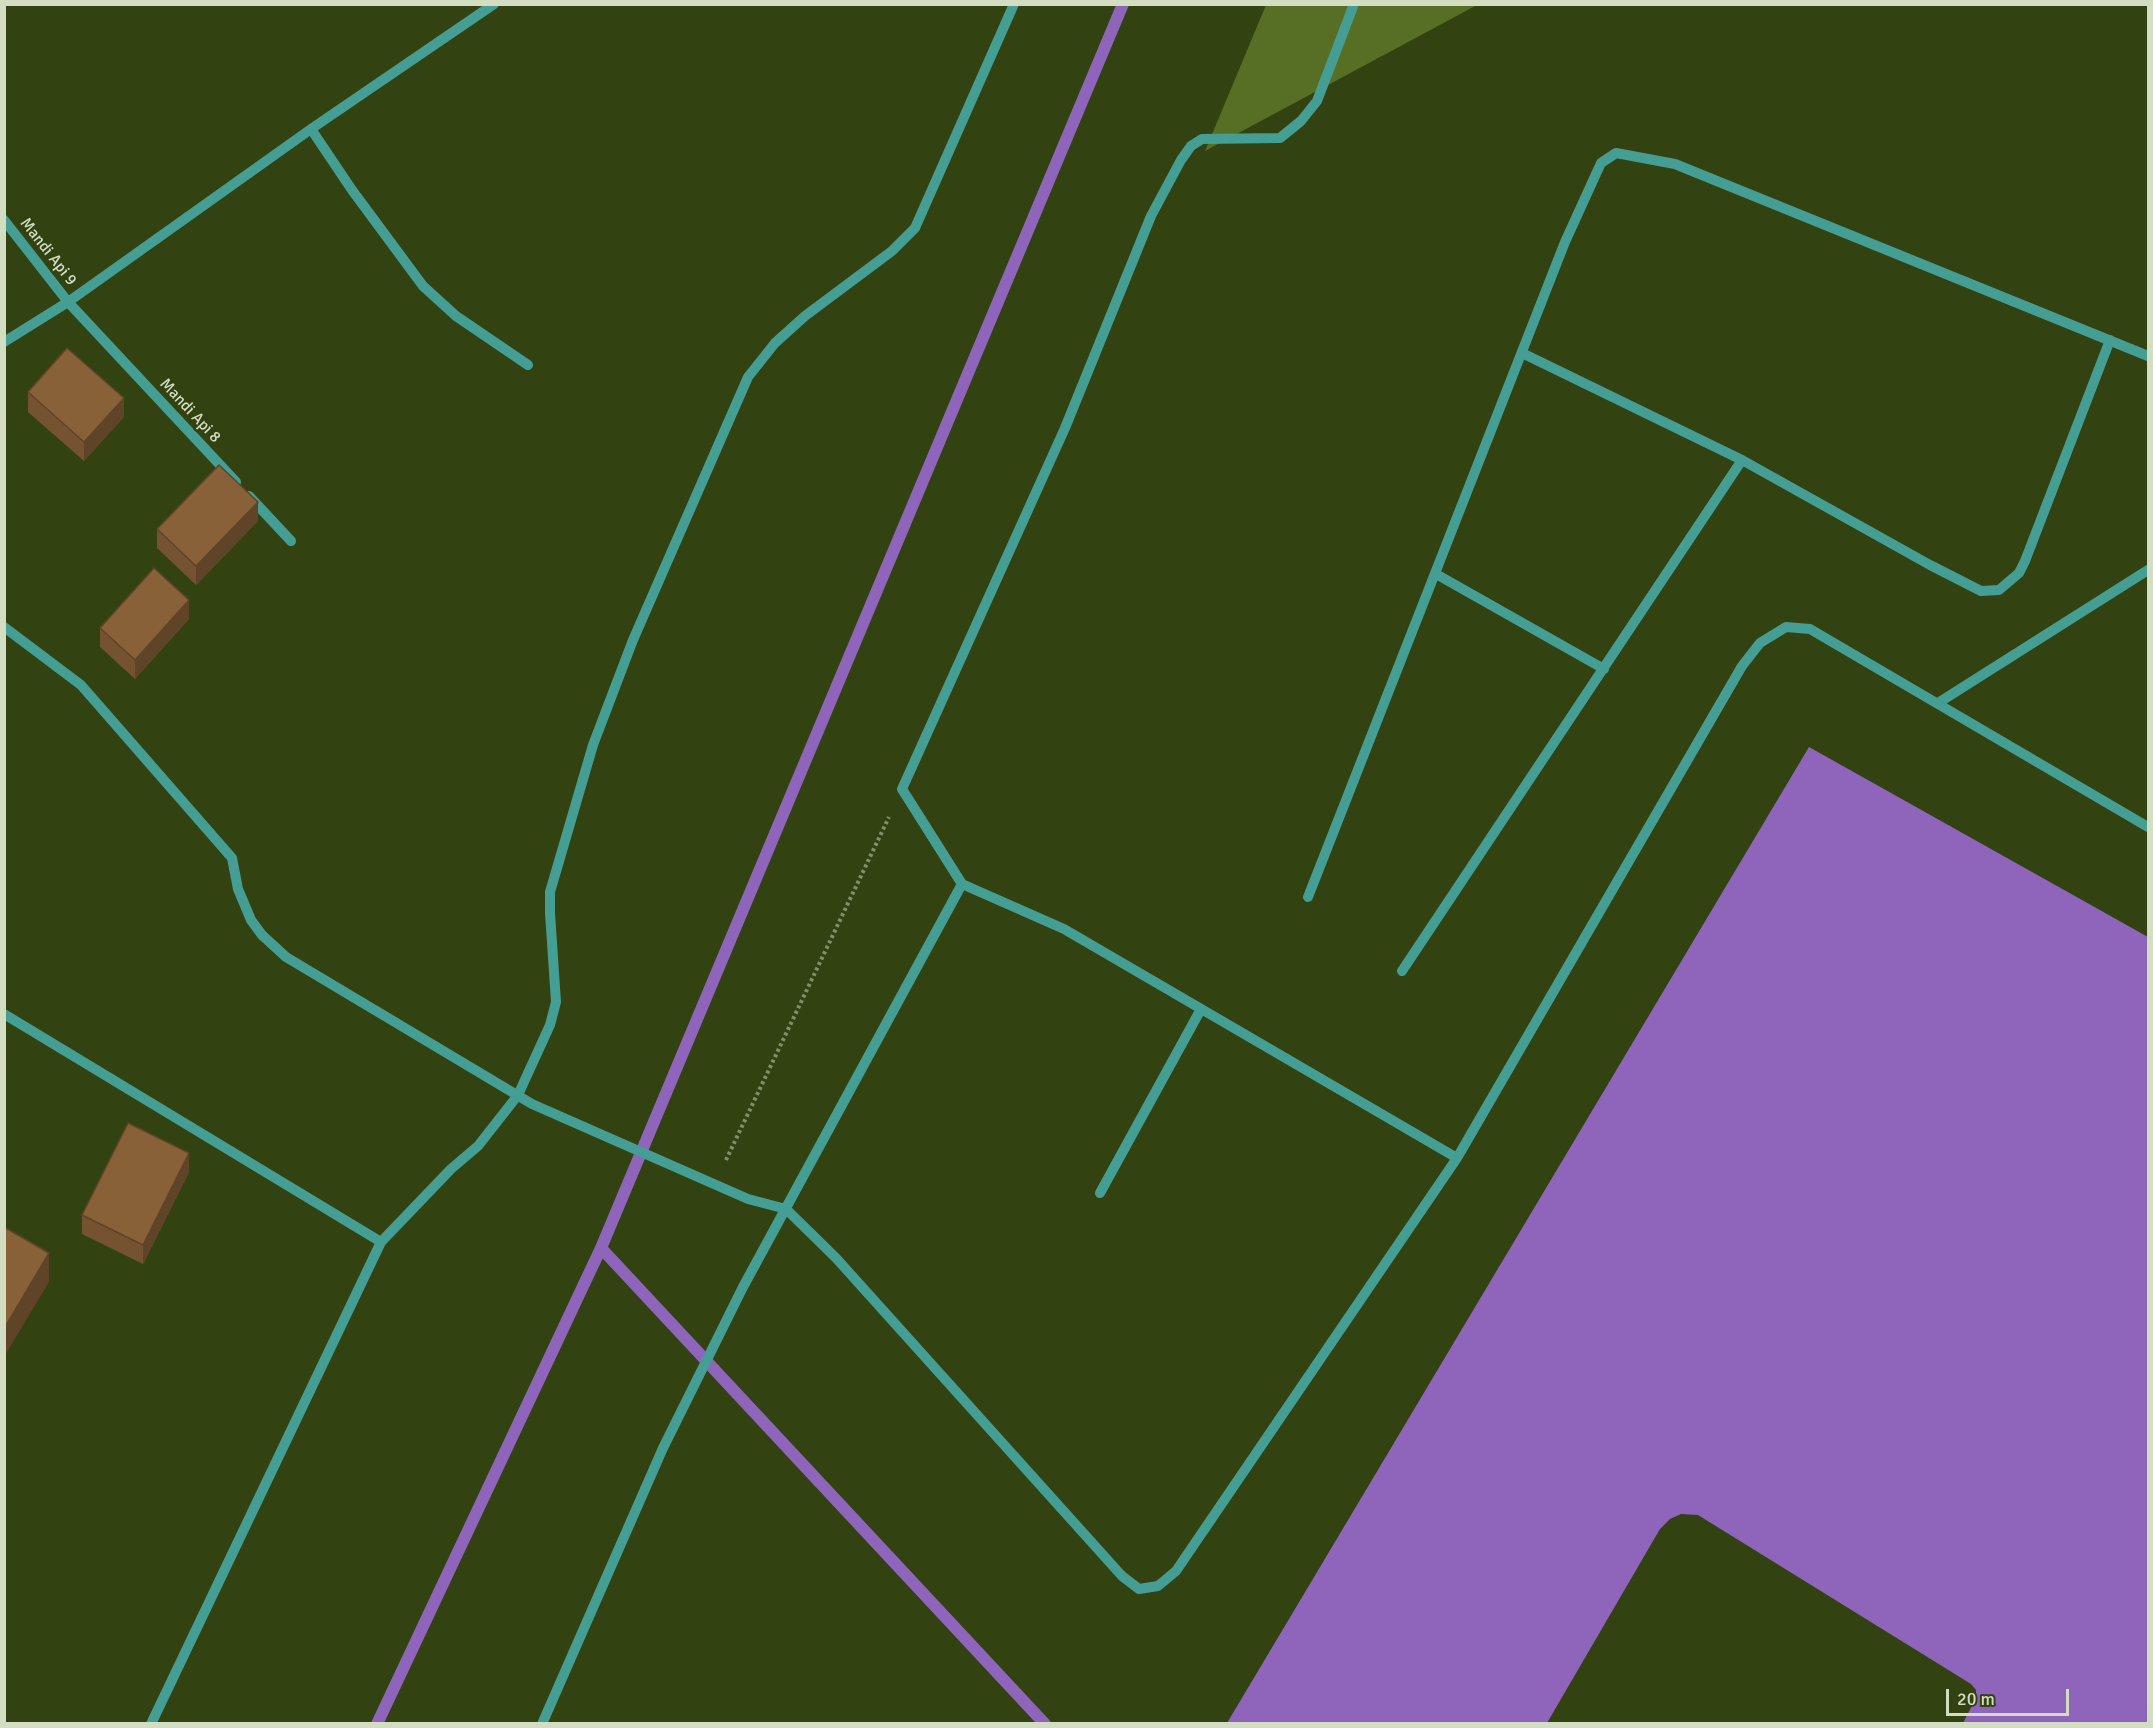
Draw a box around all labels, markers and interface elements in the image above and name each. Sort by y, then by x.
street label: Mandi Api 9 [16,214,80,290]
street label: Mandi Api 8 [155,375,225,447]
scale bar [1949,1677,2072,1715]
text: 20 m [1957,1688,1995,1710]

